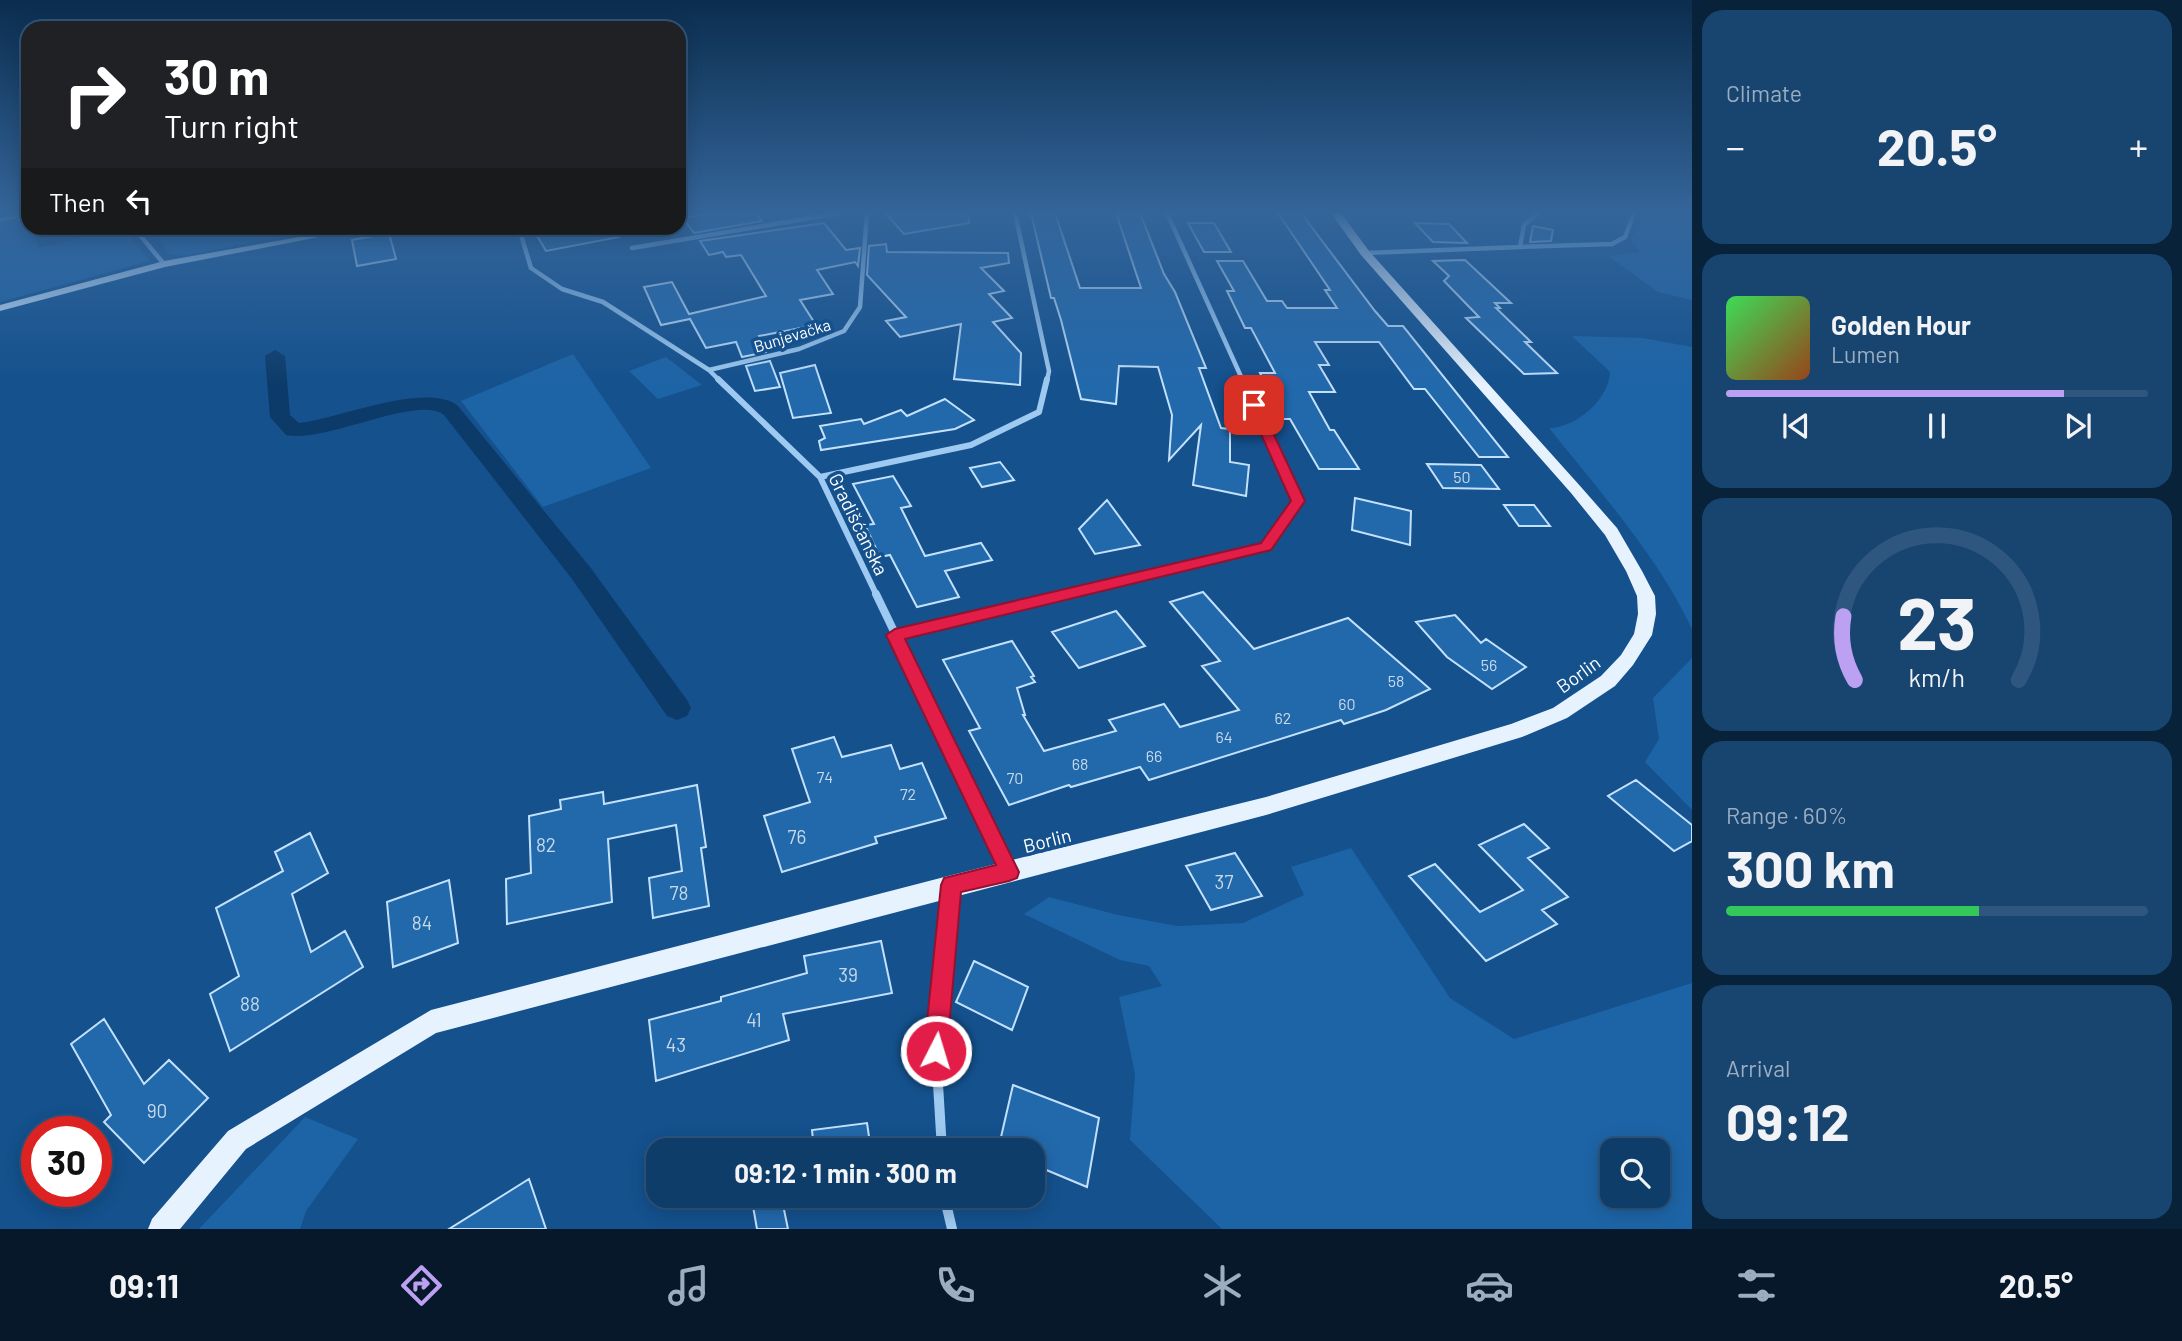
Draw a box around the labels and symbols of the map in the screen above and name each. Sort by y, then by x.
street label: Bunjevačka [751,314,833,356]
pin [1224,375,1284,435]
house number: 50 [1453,467,1471,486]
street label: Gradišćanska [824,469,894,579]
street label: Borlin [1552,650,1604,698]
house number: 56 [1481,655,1497,674]
house number: 58 [1388,671,1404,690]
house number: 60 [1338,694,1356,713]
house number: 62 [1275,708,1291,727]
house number: 64 [1215,727,1233,746]
house number: 66 [1146,746,1162,765]
house number: 68 [1072,754,1088,773]
house number: 74 [817,767,833,786]
house number: 70 [1007,768,1023,787]
house number: 72 [900,784,916,803]
street label: Borlin [1021,823,1073,857]
house number: 76 [788,825,806,848]
house number: 82 [536,833,556,856]
house number: 37 [1215,870,1233,893]
house number: 78 [670,881,688,904]
house number: 84 [412,911,432,934]
house number: 39 [838,963,858,986]
house number: 88 [240,992,260,1015]
house number: 41 [746,1008,762,1031]
position arrow [899,1014,973,1088]
house number: 43 [666,1033,686,1056]
house number: 90 [147,1099,167,1122]
speed limit sign: 30 [21,1116,112,1207]

